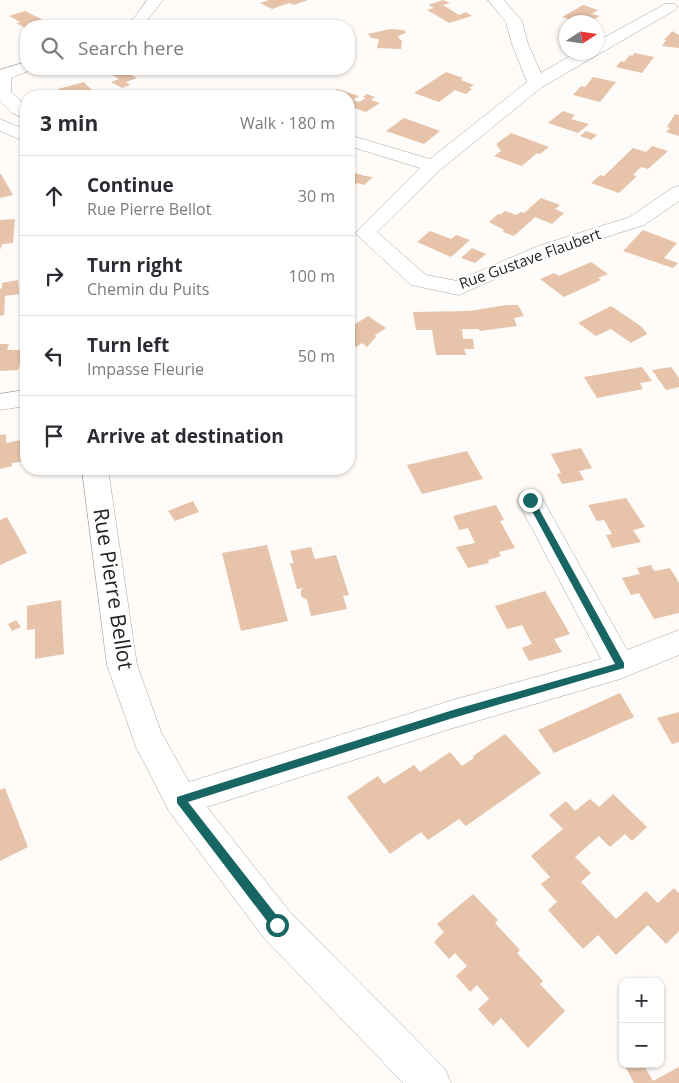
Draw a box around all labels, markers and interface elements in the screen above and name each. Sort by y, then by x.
north arrow [559,15,604,60]
search box [20,20,355,75]
icon: search [38,34,66,62]
text: Search here [78,35,184,61]
text: 3 min [40,109,98,137]
text: Walk · 180 m [240,112,335,134]
text: Continue [87,172,174,198]
icon: ahead [40,182,68,210]
text: 30 m [298,185,335,207]
text: Rue Pierre Bellot [87,198,211,220]
street label: Rue Gustave Flaubert [456,223,603,293]
text: Turn right [87,252,182,278]
icon: right [40,262,68,290]
text: 100 m [289,265,335,287]
text: Chemin du Puits [87,278,209,300]
text: Turn left [87,332,169,358]
icon: left [40,342,68,370]
text: 50 m [298,345,335,367]
text: Impasse Fleurie [87,358,204,380]
icon: arrive [40,422,68,450]
text: Arrive at destination [87,423,284,449]
route end [519,489,542,512]
street label: Rue Pierre Bellot [87,506,141,672]
route start [266,914,289,937]
map controls [619,978,664,1068]
button: + [619,978,664,1023]
button: − [619,1023,664,1068]

